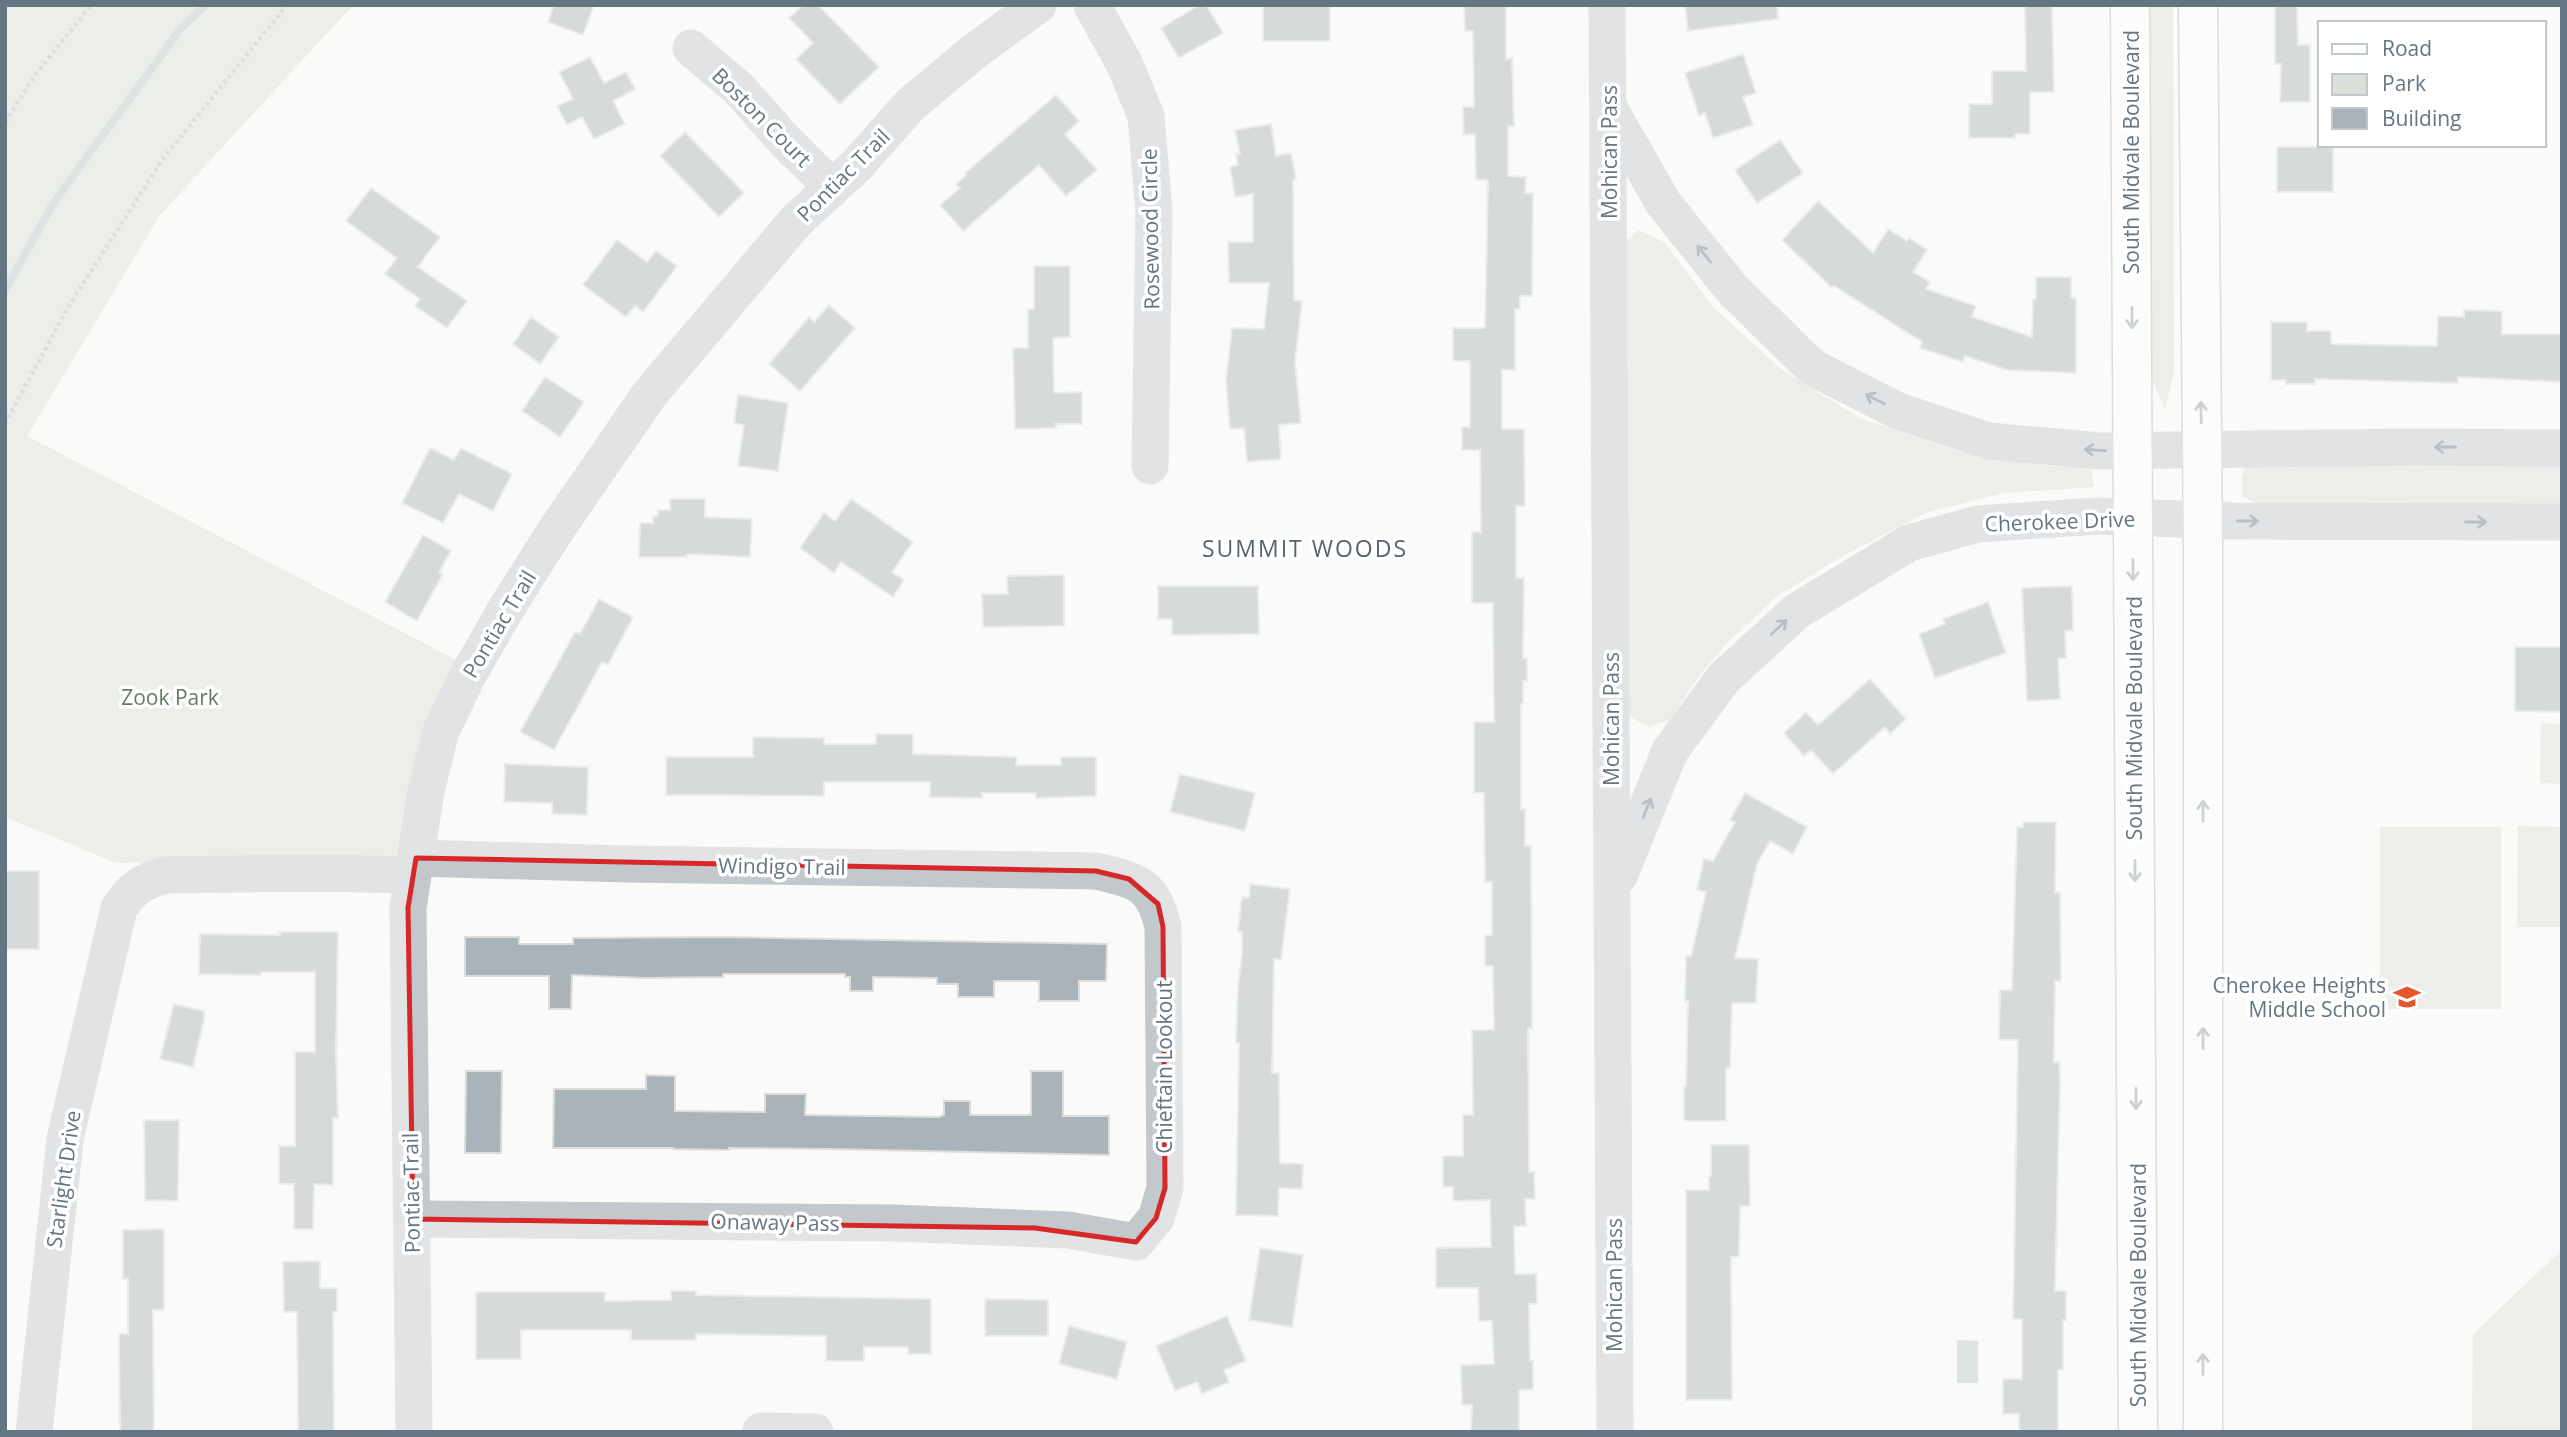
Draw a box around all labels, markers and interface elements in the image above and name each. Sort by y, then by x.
legend [2318,21,2546,147]
street label: South Midvale Boulevard [2117,30,2145,274]
text: Road [2382,34,2432,62]
street label: Boston Court [706,61,818,173]
text: Park [2382,69,2426,97]
street label: Mohican Pass [1595,85,1623,219]
text: Building [2382,104,2461,132]
street label: Pontiac Trail [790,122,896,228]
street label: Rosewood Circle [1135,148,1165,310]
one-way arrow [1696,246,1712,264]
one-way arrow [2125,307,2139,330]
one-way arrow [1865,392,1886,406]
one-way arrow [2195,400,2208,423]
one-way arrow [2433,440,2456,454]
one-way arrow [2083,444,2106,457]
street label: Cherokee Drive [1984,504,2136,538]
one-way arrow [2236,514,2259,528]
one-way arrow [2464,515,2487,529]
district label: SUMMIT WOODS [1202,532,1408,564]
one-way arrow [2126,559,2140,582]
street label: Pontiac Trail [456,565,542,683]
street label: South Midvale Boulevard [2120,596,2148,840]
one-way arrow [1770,619,1788,635]
street label: Mohican Pass [1597,652,1625,786]
park label: Zook Park [121,683,219,711]
one-way arrow [1641,797,1654,819]
one-way arrow [2196,799,2210,822]
street label: Windigo Trail [718,851,846,881]
one-way arrow [2128,860,2142,883]
place label: Cherokee Heights Middle School [2212,971,2386,1023]
street label: Chieftain Lookout [1150,980,1178,1154]
school or university icon: Cherokee Heights Middle School [2392,982,2422,1012]
one-way arrow [2196,1027,2210,1050]
one-way arrow [2129,1087,2143,1110]
street label: Starlight Drive [39,1108,87,1250]
street label: Pontiac Trail [396,1132,426,1254]
street label: South Midvale Boulevard [2124,1163,2152,1407]
street label: Onaway Pass [710,1207,840,1237]
street label: Mohican Pass [1600,1218,1628,1352]
one-way arrow [2196,1352,2210,1375]

